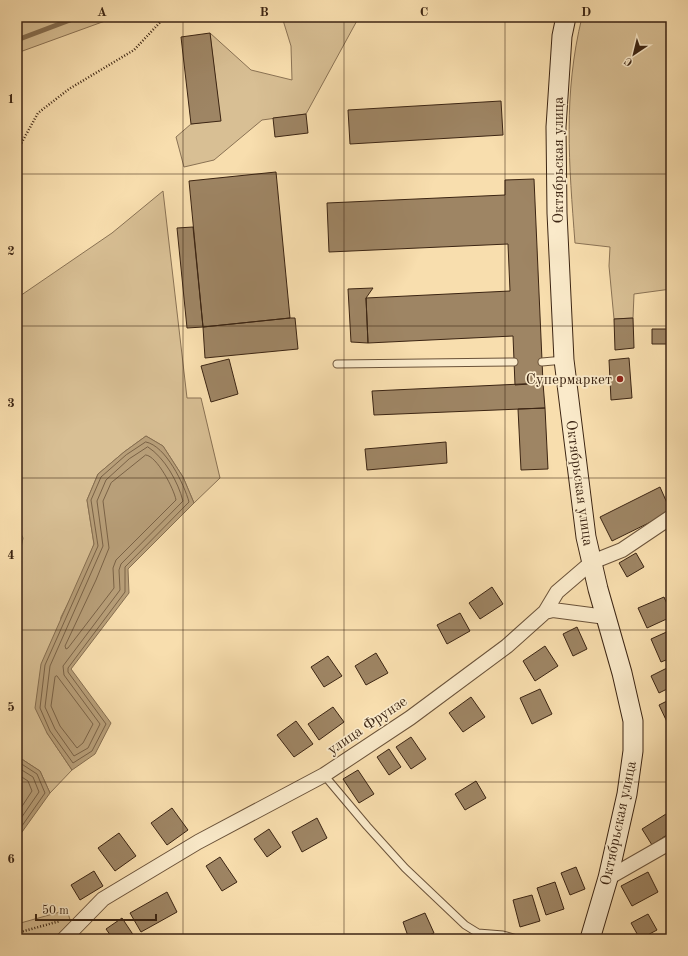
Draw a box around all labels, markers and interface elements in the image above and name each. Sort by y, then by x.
text: A [97,6,107,19]
text: B [259,6,269,19]
text: C [420,6,428,19]
text: D [581,6,591,19]
north arrow [614,34,654,74]
text: С [623,54,635,68]
text: 1 [7,93,15,106]
street label: Октябрьская улица [552,96,567,223]
text: 2 [7,245,15,258]
place label: Супермаркет [526,373,612,388]
marker: Супермаркет [615,374,625,384]
text: 3 [7,397,15,410]
street label: Октябрьская улица [562,419,595,548]
text: 4 [7,549,15,562]
street label: улица Фрунзе [325,694,410,758]
text: 5 [7,701,15,714]
street label: Октябрьская улица [599,759,640,887]
text: 6 [7,853,15,866]
scale bar [36,896,156,922]
text: 50 m [42,904,69,917]

